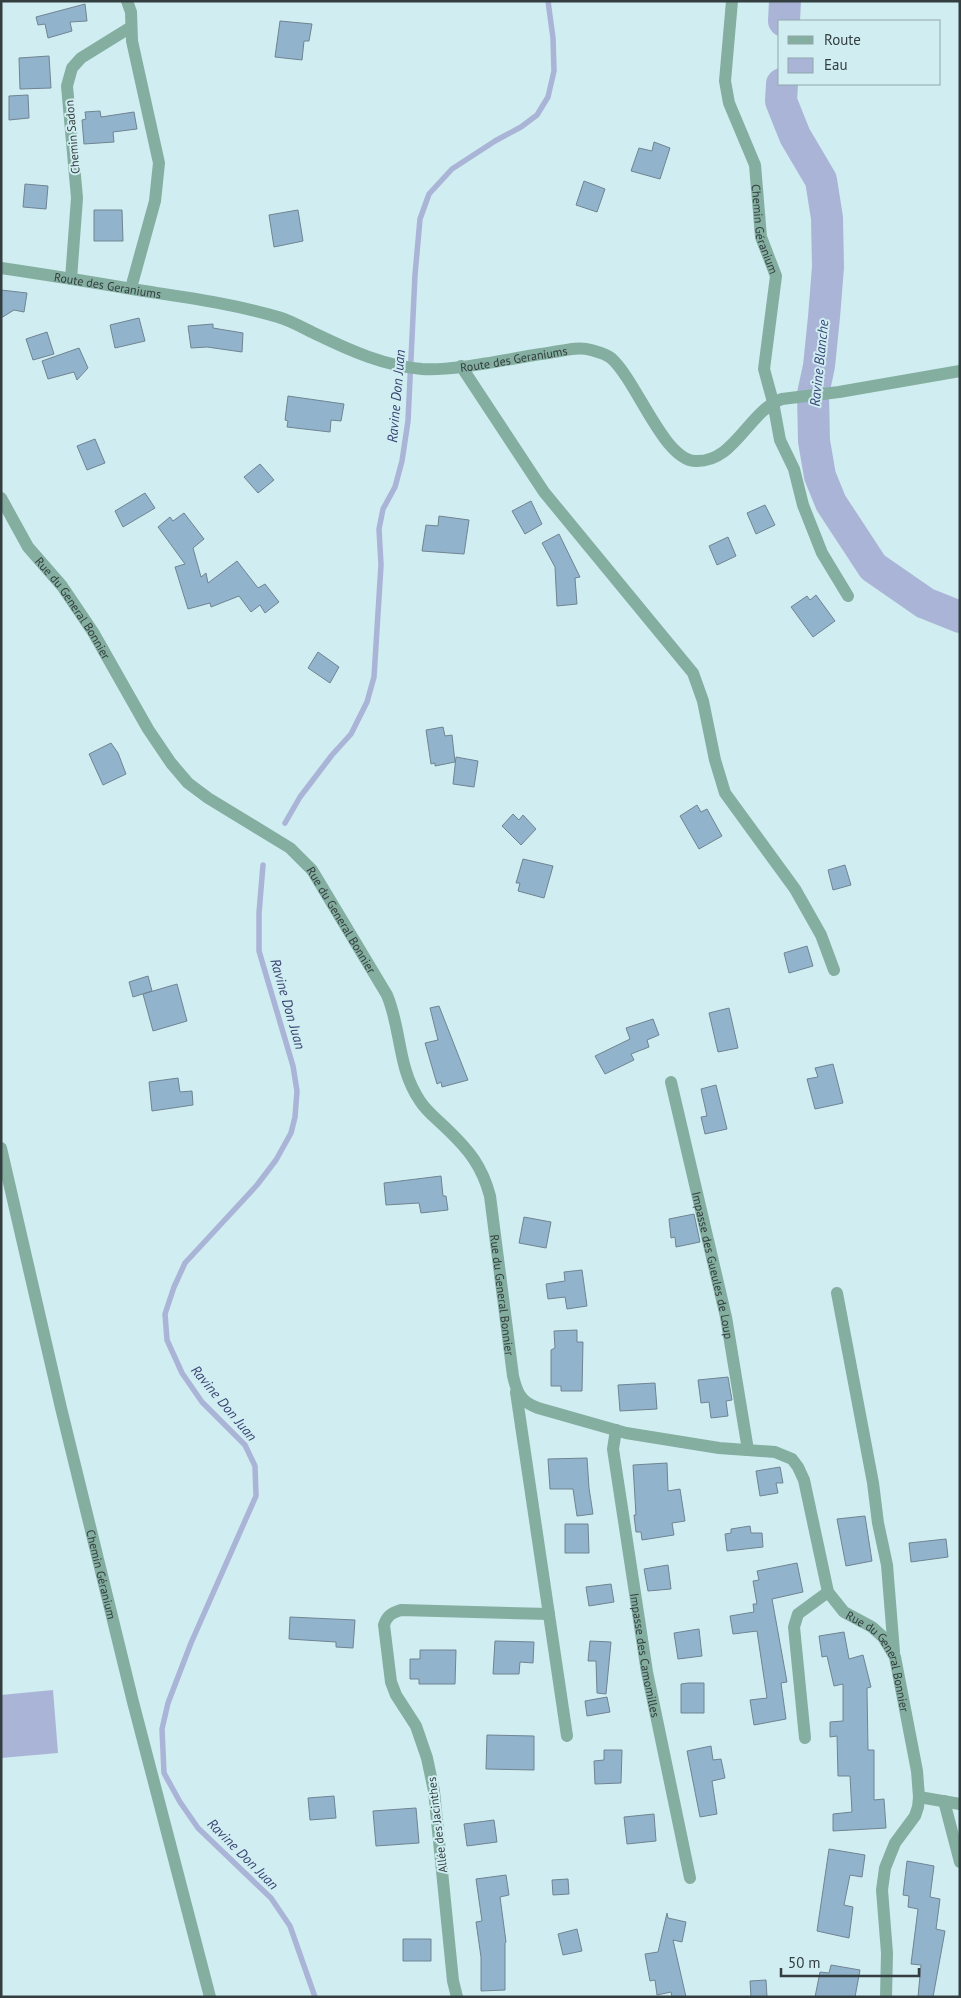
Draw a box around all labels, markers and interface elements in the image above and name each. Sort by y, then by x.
legend [778,20,941,85]
text: Route [824,30,861,49]
text: Eau [824,55,848,74]
street label: Chemin Sadon [61,99,83,175]
street label: Chemin Géranium [749,183,782,276]
street label: Route des Geraniums [53,269,162,301]
water label: Ravine Blanche [805,318,833,407]
street label: Route des Geraniums [459,342,568,375]
water label: Ravine Don Juan [383,349,409,443]
street label: Rue du General Bonnier [32,553,114,662]
street label: Rue du General Bonnier [304,863,380,976]
water label: Ravine Don Juan [266,957,310,1051]
street label: Impasse des Gueules de Loup [689,1190,737,1340]
street label: Rue du General Bonnier [487,1233,518,1356]
water label: Ravine Don Juan [187,1361,261,1445]
street label: Chemin Géranium [84,1528,120,1621]
street label: Impasse des Camomilles [628,1592,664,1719]
street label: Rue du General Bonnier [844,1607,913,1713]
street label: Allée des Jacinthes [424,1776,450,1874]
water label: Ravine Don Juan [204,1815,282,1893]
scale bar [781,1946,918,1978]
text: 50 m [788,1953,821,1972]

